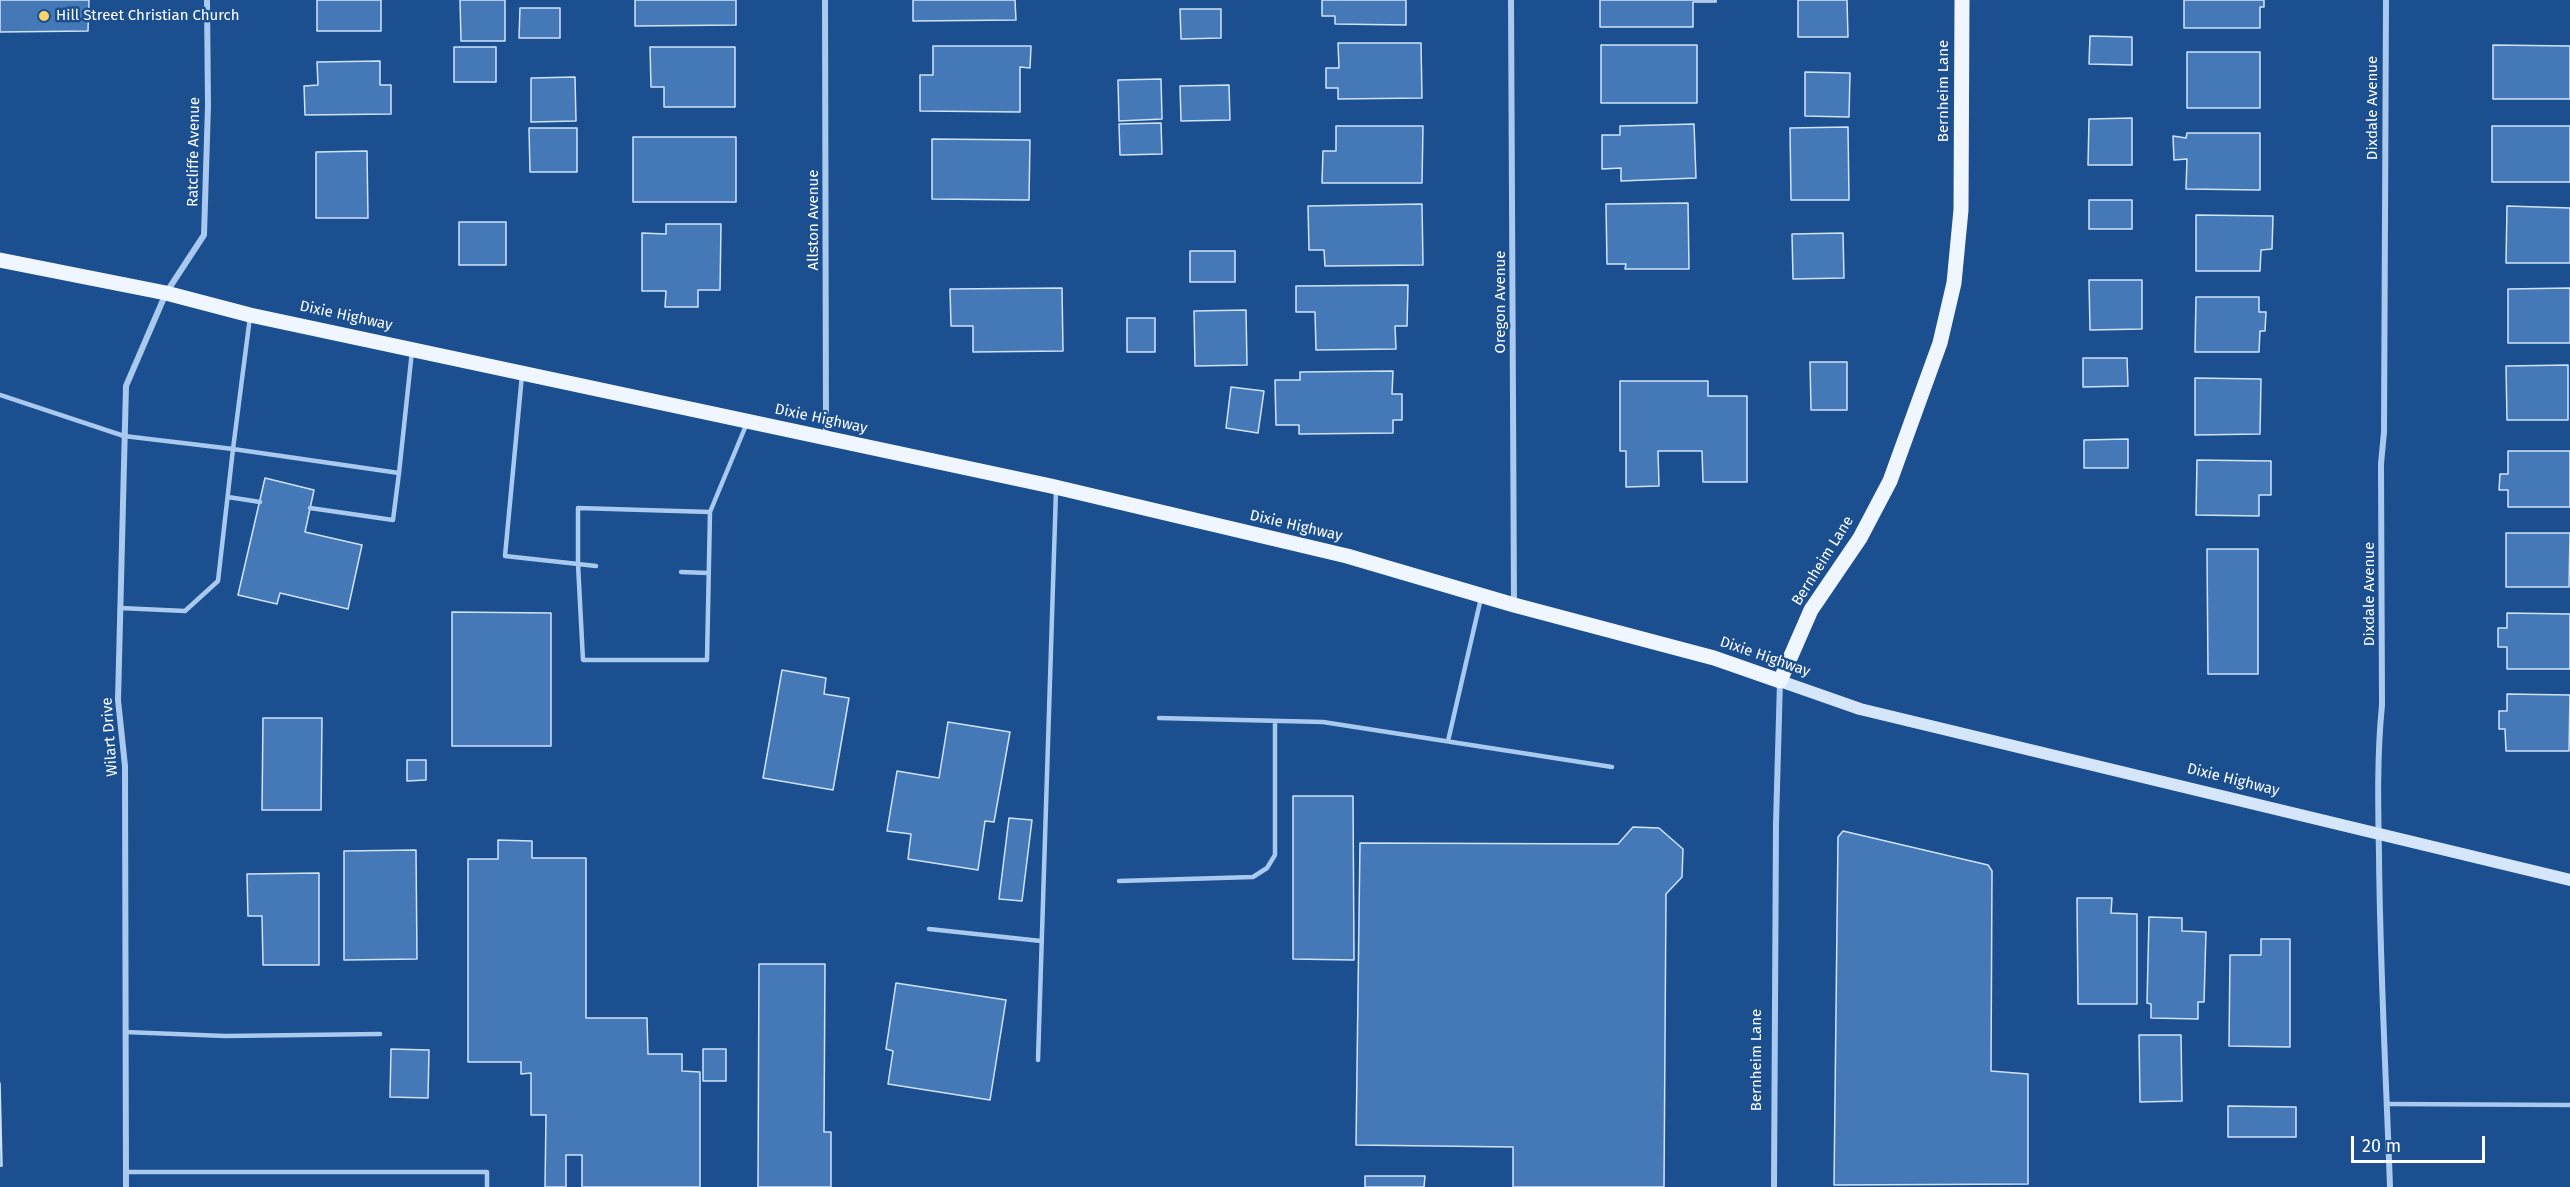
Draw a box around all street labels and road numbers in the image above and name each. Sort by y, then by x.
street label: Bernheim Lane [1935,40,1953,142]
street label: Dixdale Avenue [2364,56,2382,160]
street label: Ratcliffe Avenue [184,97,204,207]
street label: Allston Avenue [805,170,823,270]
street label: Oregon Avenue [1492,251,1510,353]
street label: Dixie Highway [298,297,394,335]
street label: Dixie Highway [773,400,869,438]
street label: Dixie Highway [1248,507,1344,545]
street label: Bernheim Lane [1788,513,1858,609]
street label: Dixdale Avenue [2361,542,2379,646]
street label: Dixie Highway [1717,633,1813,681]
street label: Wilart Drive [98,697,122,777]
street label: Dixie Highway [2185,760,2281,800]
street label: Bernheim Lane [1748,1009,1766,1111]

